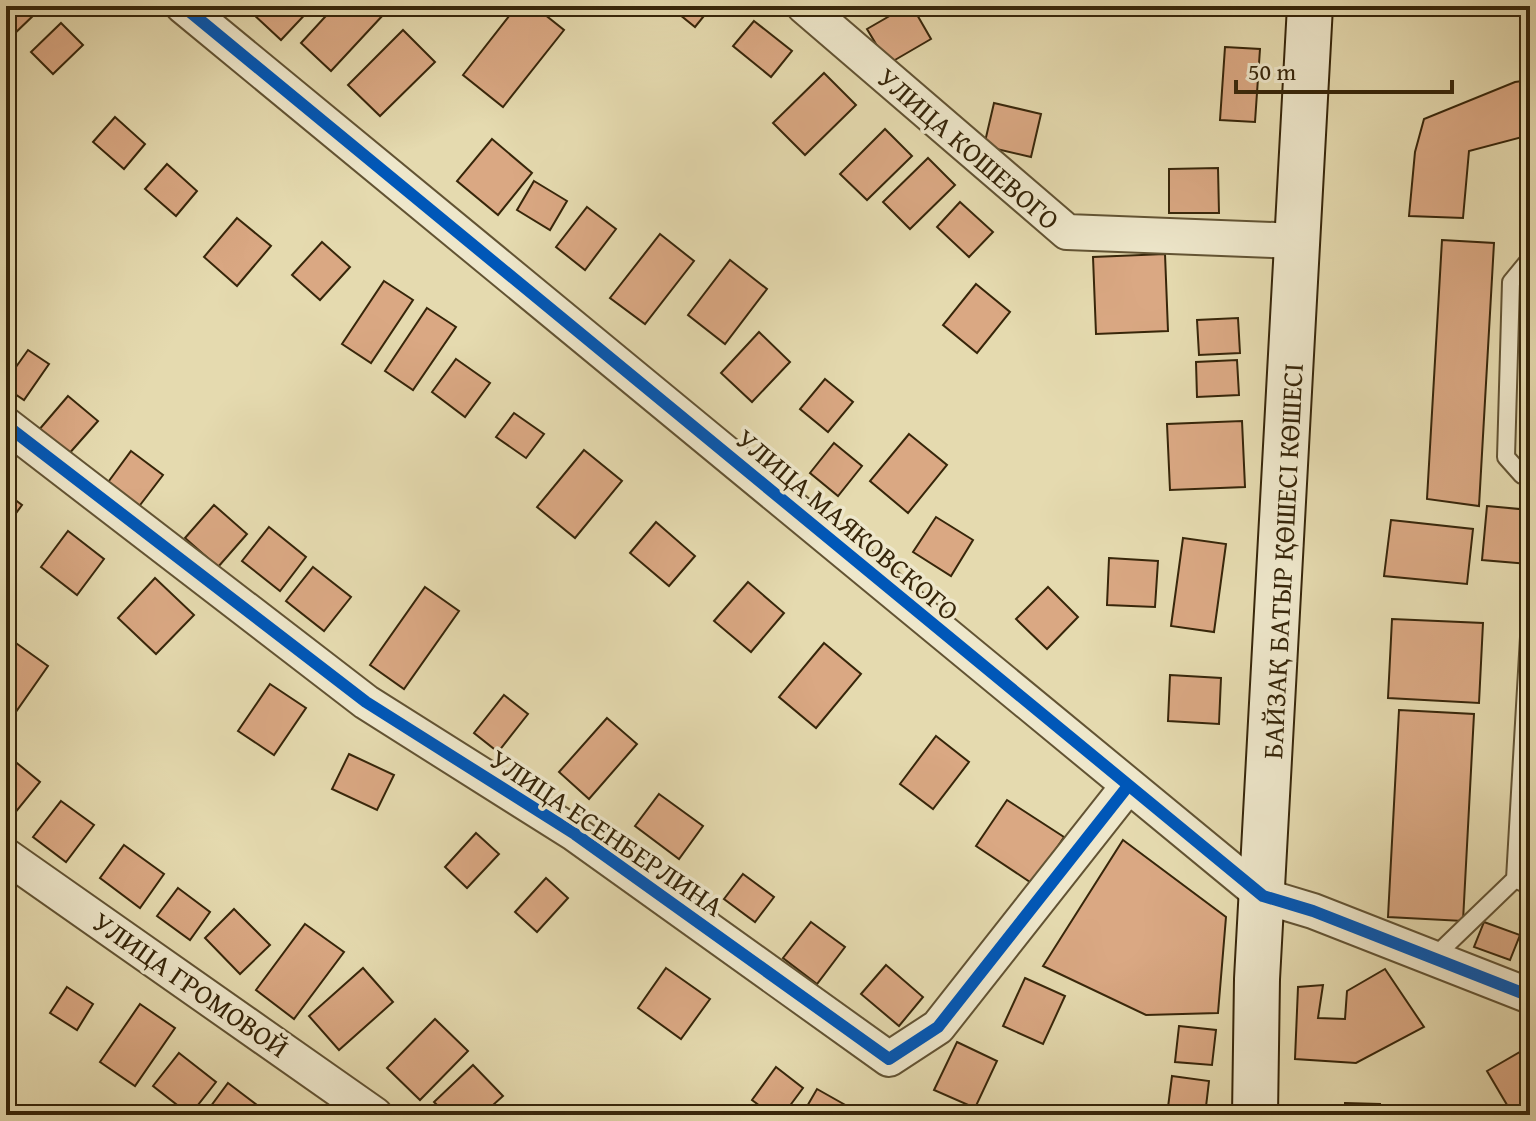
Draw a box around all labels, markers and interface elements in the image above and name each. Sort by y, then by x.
scale bar [1236,44,1452,94]
text: 50 m [1248,54,1296,89]
street label: УЛИЦА КОШЕВОГО [869,57,1069,239]
street label: БАЙЗАҚ БАТЫР ҚӨШЕСІ КӨШЕСІ [1251,362,1313,760]
street label: УЛИЦА МАЯКОВСКОГО [727,418,969,630]
street label: УЛИЦА ЕСЕНБЕРЛИНА [482,738,732,926]
street label: УЛИЦА ГРОМОВОЙ [85,901,297,1067]

